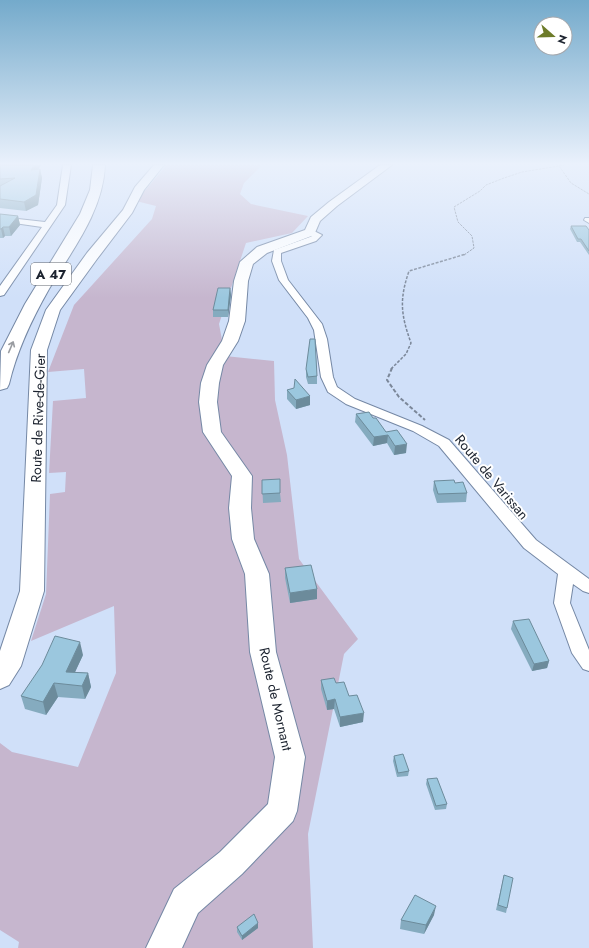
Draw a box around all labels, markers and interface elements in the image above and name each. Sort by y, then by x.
north arrow [533,16,573,56]
text: N [553,33,571,46]
road number: A 47 [31,263,71,285]
one-way arrow [8,341,15,353]
street label: Route de Rive-de-Gier [26,353,50,483]
street label: Route de Varissan [450,430,534,524]
street label: Route de Mornant [254,645,298,753]

